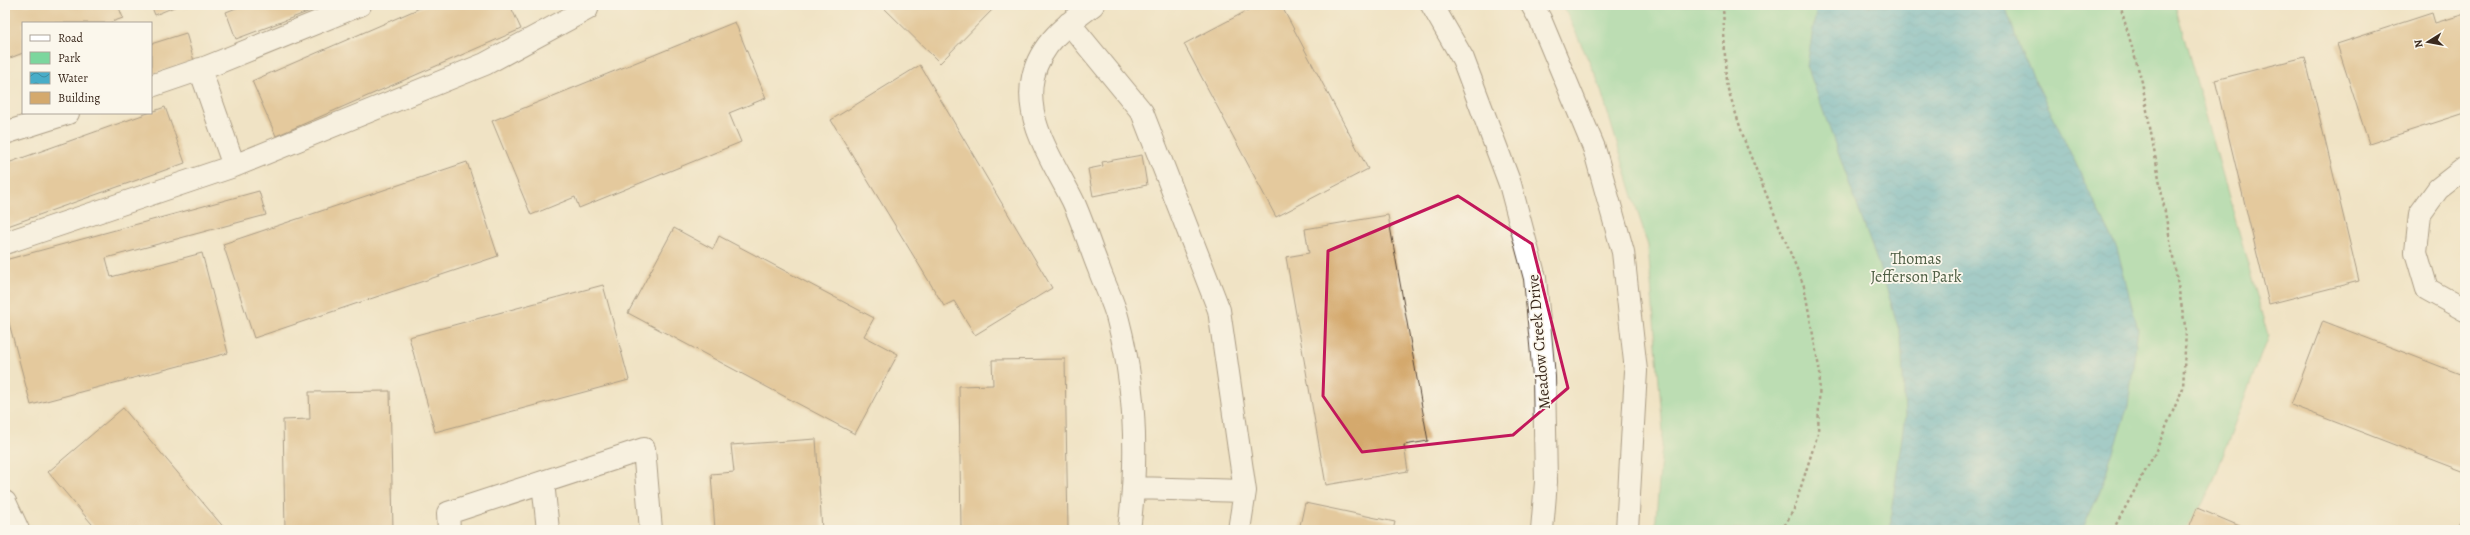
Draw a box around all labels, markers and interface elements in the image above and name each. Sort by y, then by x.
legend [22,22,152,114]
north arrow [2408,22,2448,62]
text: Road [58,30,84,46]
text: N [2411,38,2427,49]
text: Park [58,50,81,66]
text: Water [57,70,88,86]
text: Building [58,90,100,106]
park label: Thomas Jefferson Park [1870,248,1962,288]
street label: Meadow Creek Drive [1522,273,1556,410]

